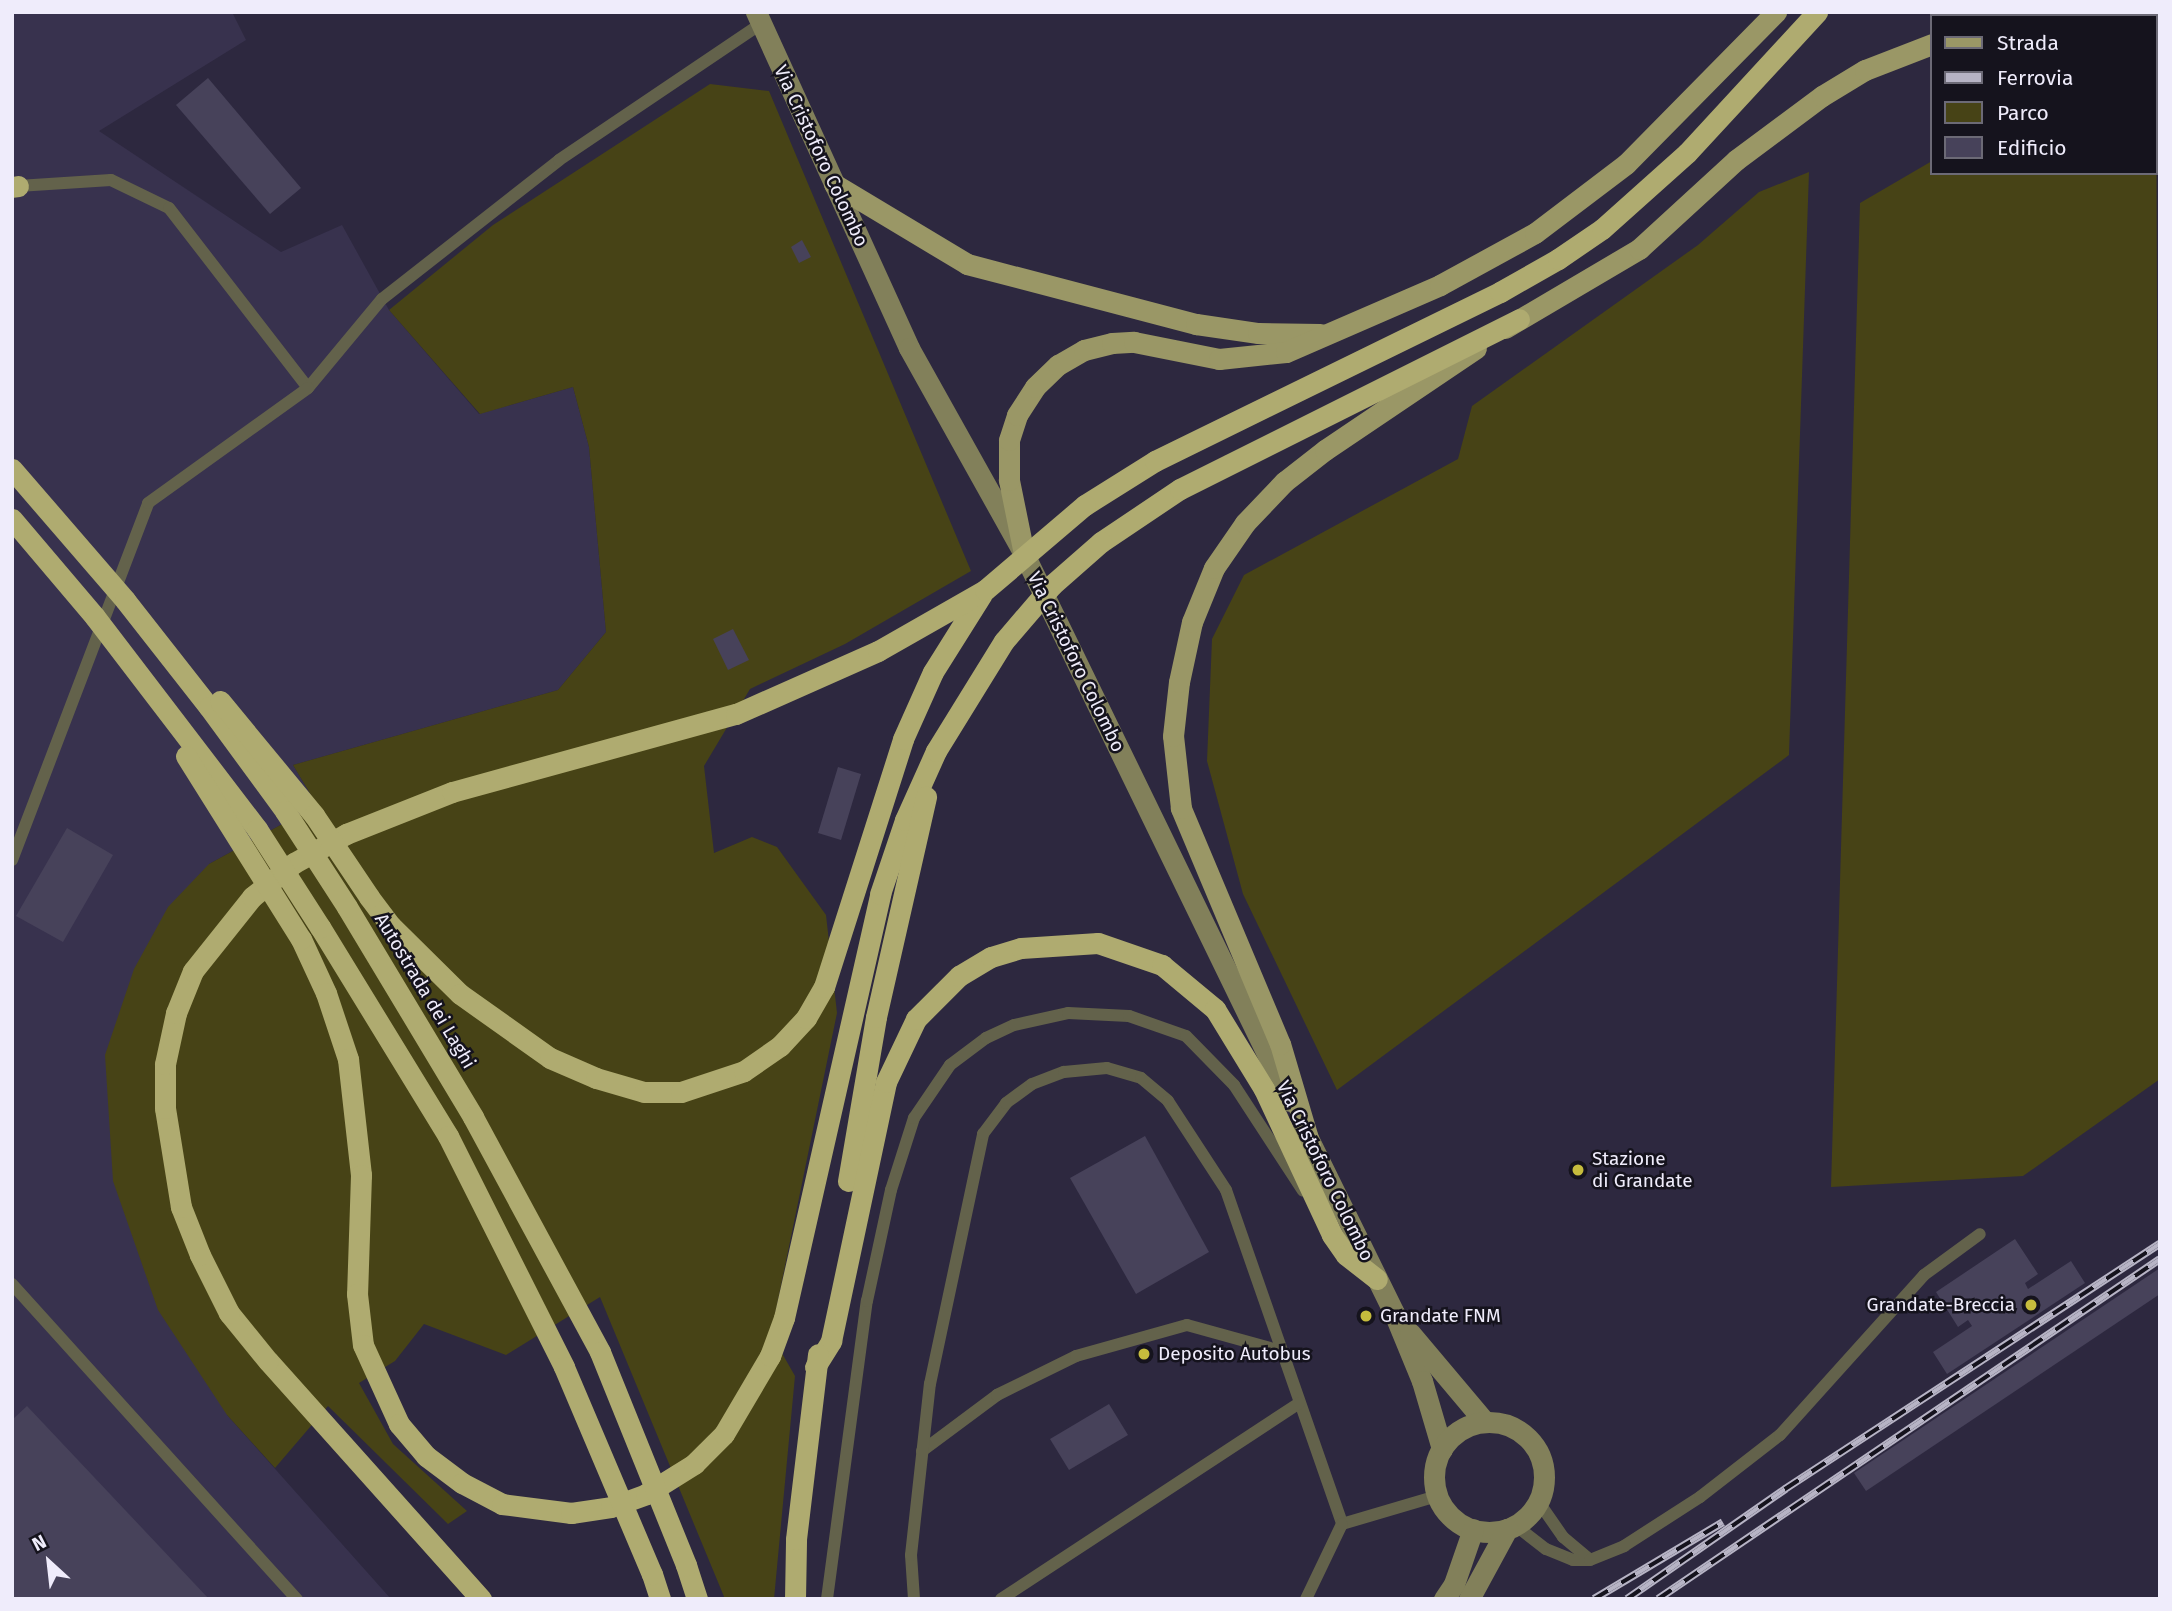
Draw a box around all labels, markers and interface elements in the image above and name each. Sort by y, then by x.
legend [1930,14,2158,175]
text: Strada [1997,30,2059,56]
street label: Via Cristoforo Colombo [769,62,873,250]
text: Ferrovia [1997,65,2073,91]
text: Parco [1997,100,2049,126]
text: Edificio [1997,135,2067,161]
street label: Via Cristoforo Colombo [1022,568,1130,756]
street label: Autostrada dei Laghi [370,909,480,1073]
street label: Via Cristoforo Colombo [1271,1077,1379,1265]
place label: Stazione di Grandate [1592,1148,1693,1192]
marker: Stazione di Grandate [1570,1162,1586,1178]
place label: Grandate-Breccia [1866,1294,2015,1316]
marker: Grandate-Breccia [2021,1295,2041,1315]
place label: Grandate FNM [1380,1305,1501,1327]
marker: Grandate FNM [1358,1308,1374,1324]
place label: Deposito Autobus [1158,1343,1311,1365]
marker: Deposito Autobus [1136,1346,1152,1362]
north arrow [14,1527,84,1597]
text: N [28,1530,50,1556]

